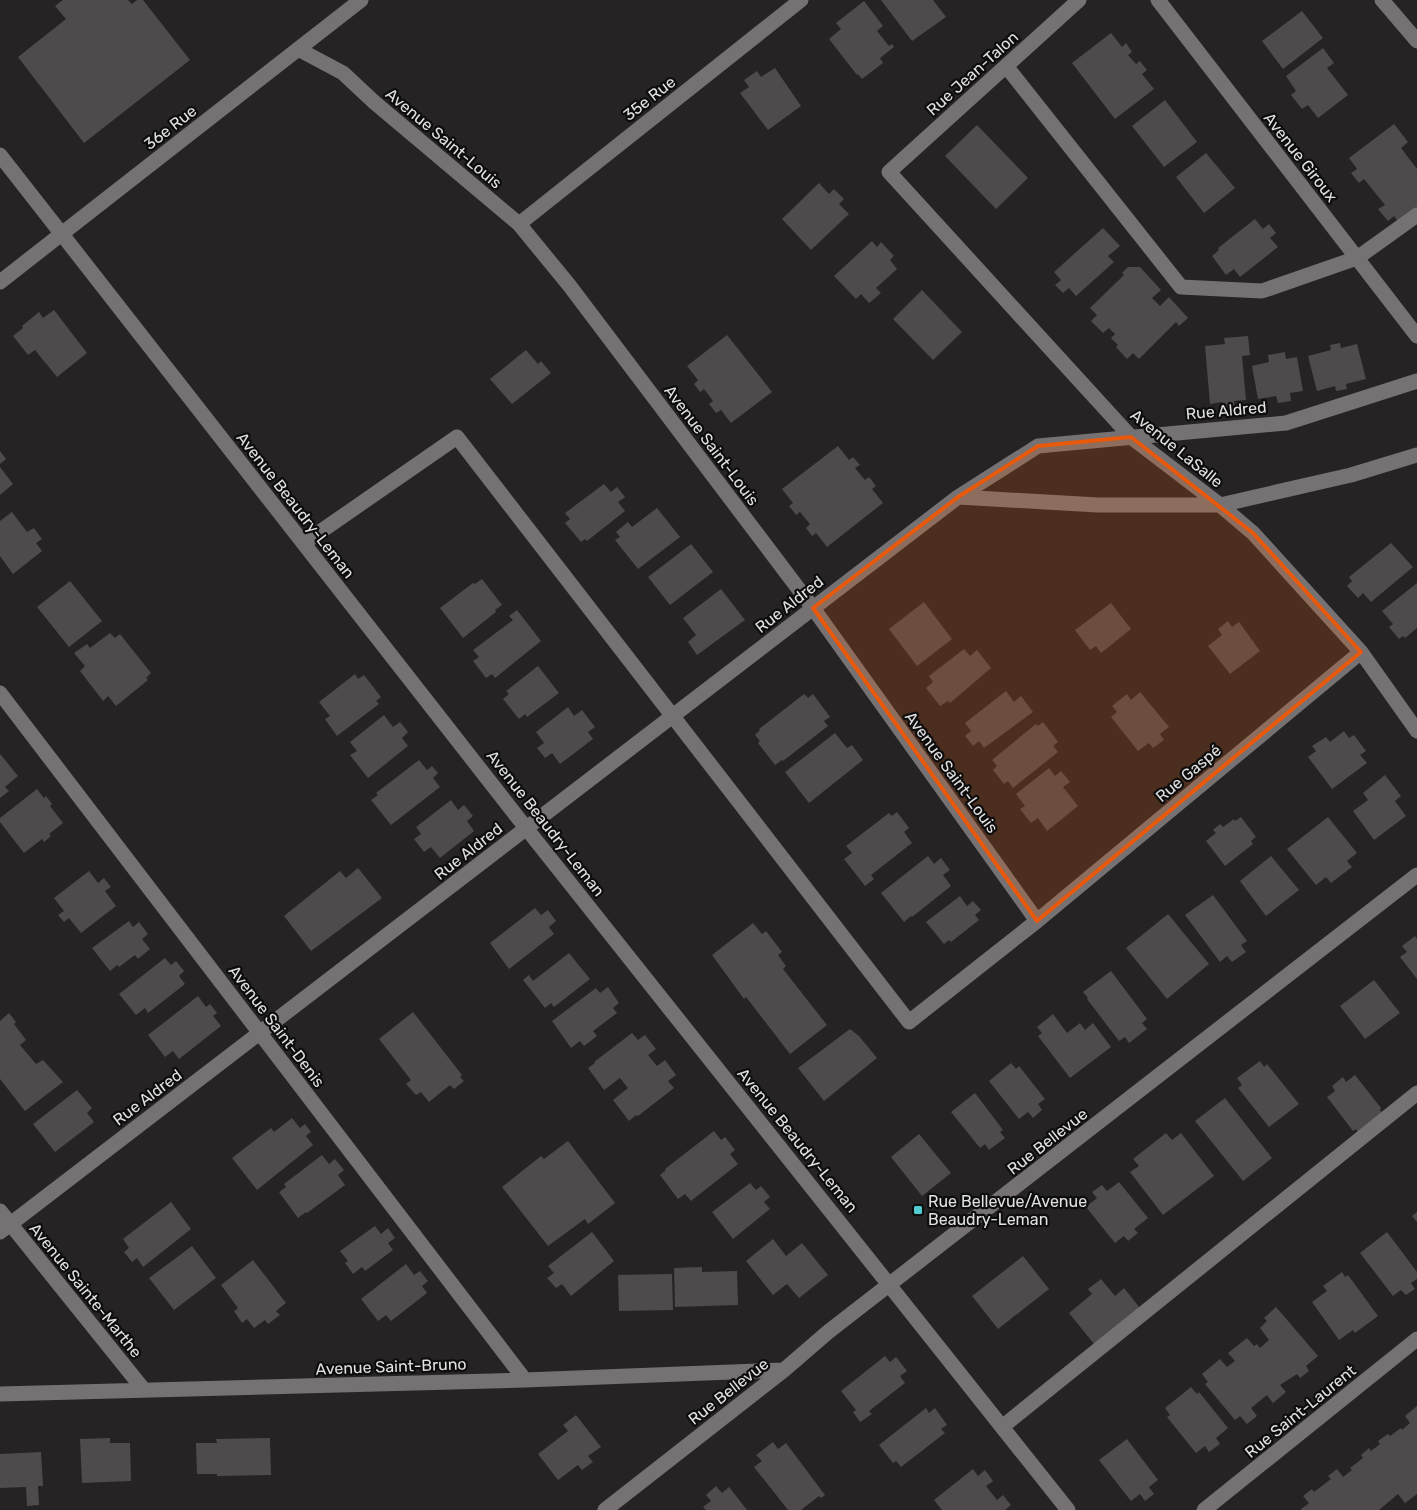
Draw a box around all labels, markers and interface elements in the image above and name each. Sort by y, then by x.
street label: Rue Jean-Talon [923,27,1022,119]
street label: 35e Rue [619,72,679,125]
street label: Avenue Saint-Louis [382,84,506,192]
street label: 36e Rue [140,101,200,154]
street label: Avenue Giroux [1260,109,1342,206]
street label: Avenue Saint-Louis [660,381,763,509]
street label: Rue Aldred [1185,397,1267,423]
street label: Avenue LaSalle [1127,405,1227,491]
street label: Avenue Beaudry-Leman [233,428,359,582]
street label: Rue Aldred [752,572,827,637]
street label: Avenue Saint-Louis [901,708,1002,837]
street label: Rue Gaspé [1152,741,1225,806]
street label: Avenue Beaudry-Leman [483,746,609,900]
street label: Rue Aldred [431,819,506,884]
street label: Avenue Saint-Denis [225,962,329,1091]
street label: Avenue Beaudry-Leman [733,1064,862,1216]
street label: Rue Aldred [109,1065,185,1129]
street label: Rue Bellevue [1003,1104,1091,1179]
place label: Rue Bellevue/Avenue Beaudry-Leman [928,1192,1087,1229]
marker: Rue Bellevue/Avenue Beaudry-Leman [912,1204,924,1216]
street label: Avenue Sainte-Marthe [25,1219,146,1361]
street label: Avenue Saint-Bruno [315,1354,467,1379]
street label: Rue Bellevue [684,1354,772,1429]
street label: Rue Saint-Laurent [1241,1361,1360,1462]

